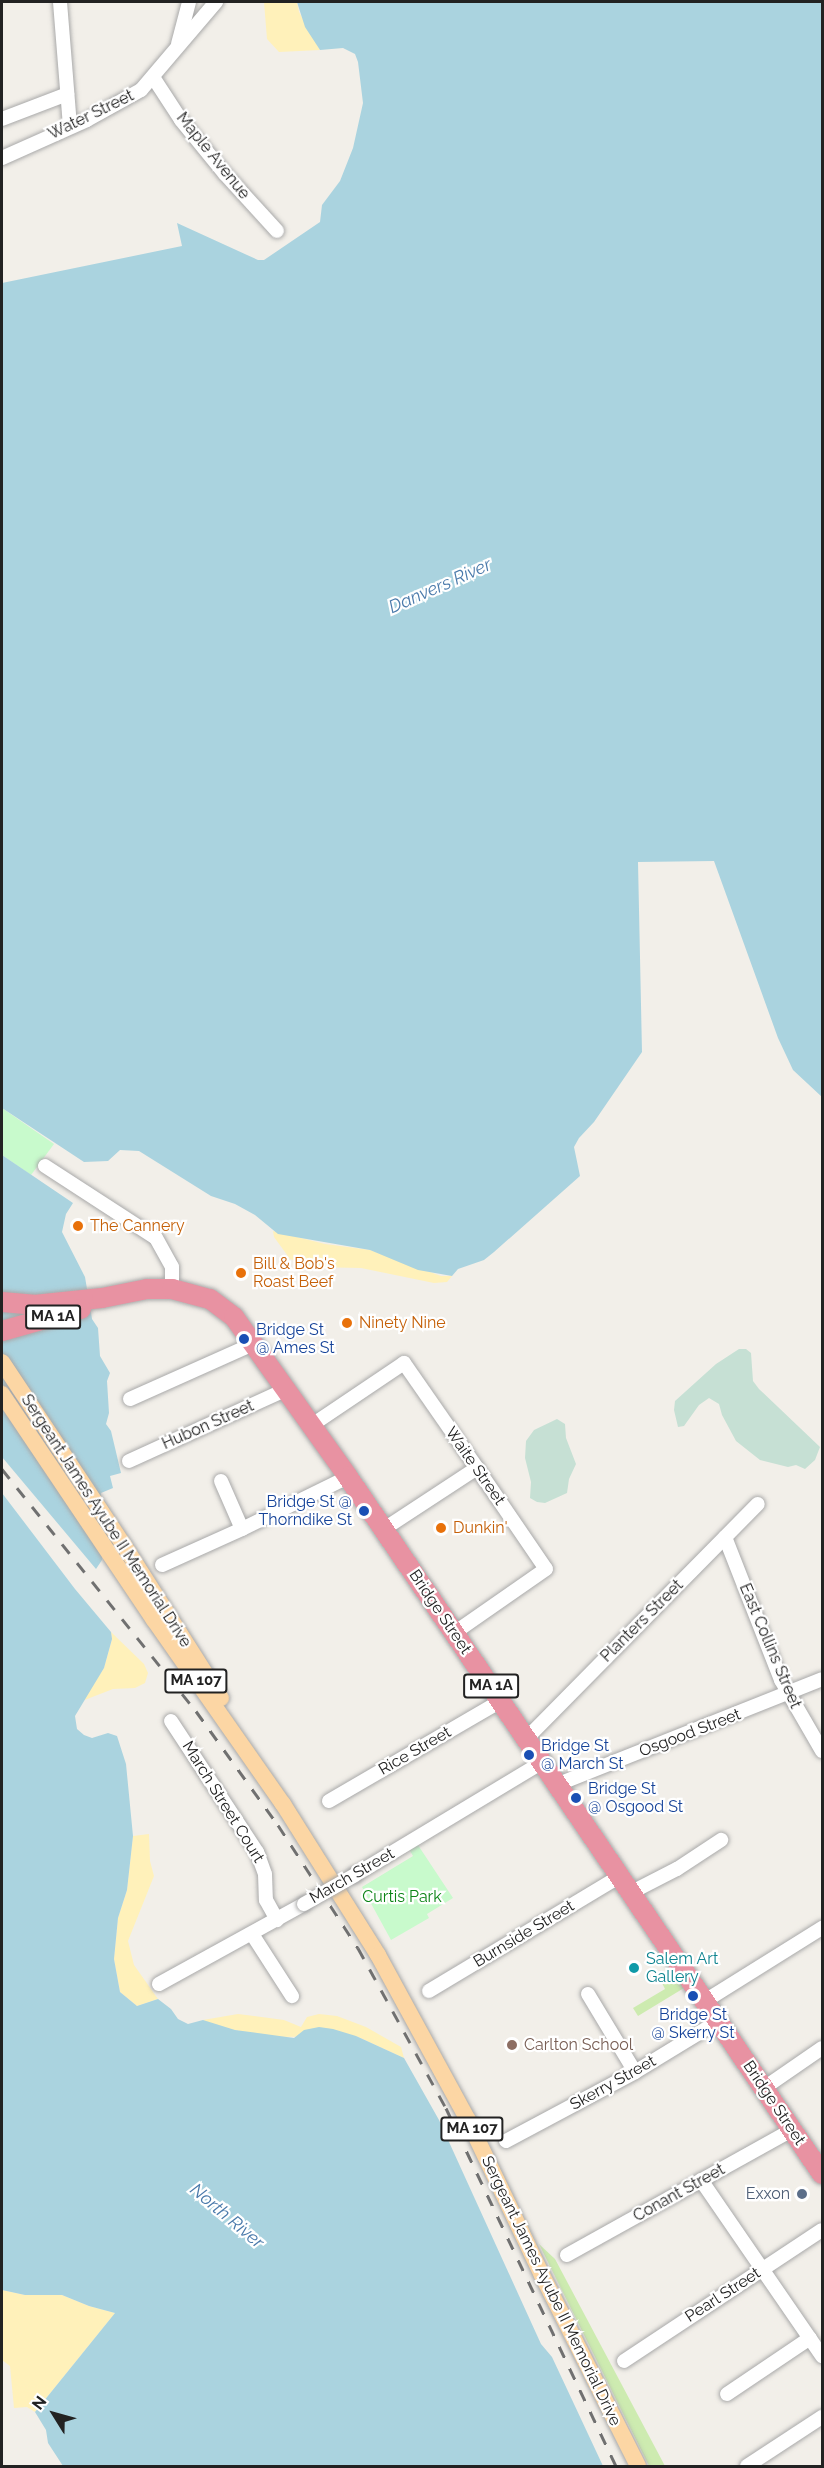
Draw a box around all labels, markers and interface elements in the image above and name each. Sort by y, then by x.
street label: Water Street [45,86,137,144]
street label: Maple Avenue [172,109,254,203]
water label: Danvers River [385,554,495,618]
place label: The Cannery [90,1216,185,1236]
marker: The Cannery [71,1219,85,1233]
place label: Bill & Bob's Roast Beef [253,1254,335,1292]
marker: Bill & Bob's Roast Beef [234,1266,248,1280]
road number: MA 1A [25,1305,82,1329]
place label: Ninety Nine [359,1313,446,1333]
marker: Ninety Nine [340,1316,354,1330]
place label: Bridge St @ Ames St [256,1320,335,1358]
marker: Bridge St @ Ames St [237,1332,251,1346]
street label: Sergeant James Ayube II Memorial Drive [16,1390,196,1652]
street label: Hubon Street [159,1396,257,1454]
street label: Waite Street [441,1423,509,1509]
place label: Bridge St @ Thorndike St [259,1492,352,1530]
marker: Bridge St @ Thorndike St [357,1504,371,1518]
place label: Dunkin' [453,1518,508,1538]
marker: Dunkin' [434,1521,448,1535]
street label: Bridge Street [405,1566,475,1658]
street label: Planters Street [597,1576,687,1666]
street label: East Collins Street [735,1581,805,1711]
road number: MA 107 [163,1669,229,1693]
road number: MA 1A [462,1674,520,1698]
street label: Osgood Street [637,1705,743,1761]
street label: Rice Street [375,1723,455,1779]
place label: Bridge St @ March St [541,1736,624,1774]
street label: March Street Court [178,1738,268,1866]
marker: Bridge St @ March St [522,1748,536,1762]
place label: Bridge St @ Osgood St [588,1779,683,1817]
marker: Bridge St @ Osgood St [569,1791,583,1805]
street label: March Street [306,1844,398,1908]
park label: Curtis Park [362,1887,442,1907]
street label: Burnside Street [470,1896,578,1972]
place label: Salem Art Gallery [646,1949,719,1987]
marker: Salem Art Gallery [627,1961,641,1975]
marker: Bridge St @ Skerry St [686,1989,700,2003]
place label: Bridge St @ Skerry St [651,2005,735,2043]
place label: Carlton School [524,2035,633,2055]
marker: Carlton School [505,2038,519,2052]
street label: Skerry Street [567,2051,659,2115]
street label: Bridge Street [739,2057,809,2149]
road number: MA 107 [439,2117,505,2141]
street label: Sergeant James Ayube II Memorial Drive [477,2152,625,2430]
street label: Conant Street [630,2160,728,2226]
water label: North River [186,2179,268,2253]
place label: Exxon [746,2184,790,2204]
marker: Exxon [795,2187,809,2201]
street label: Pearl Street [682,2263,764,2327]
north arrow [24,2384,84,2444]
text: N [28,2392,50,2413]

